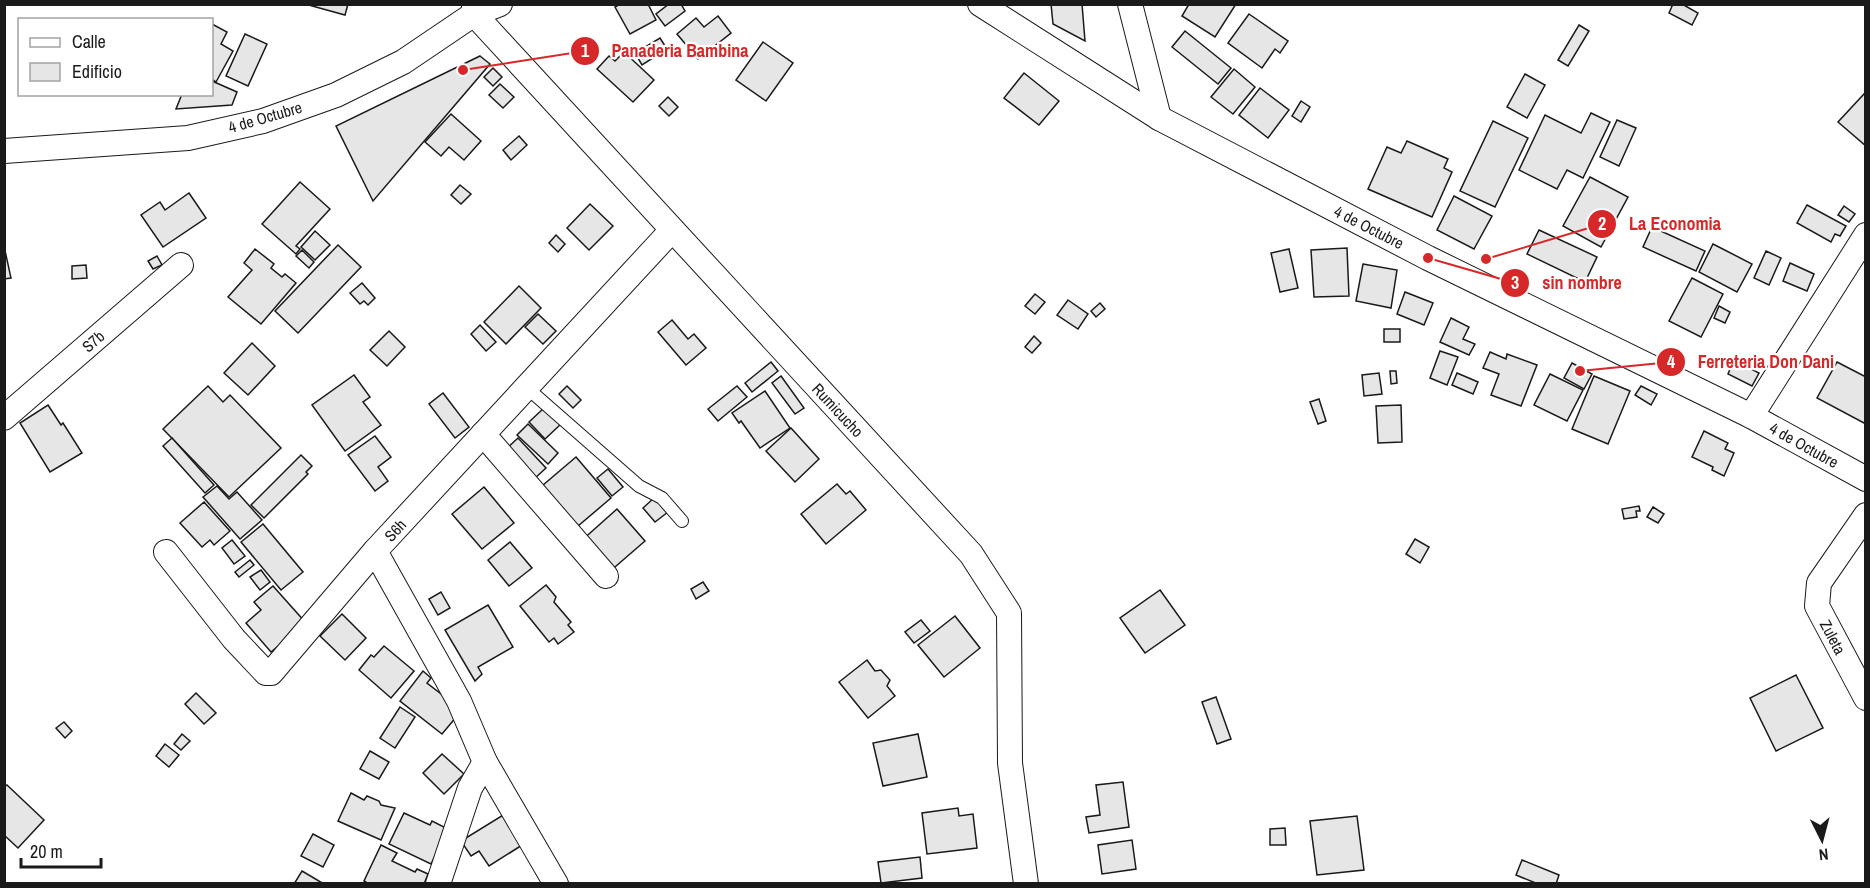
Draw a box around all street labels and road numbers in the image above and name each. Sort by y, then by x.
street label: 4 de Octubre [226,96,304,138]
street label: 4 de Octubre [1330,200,1408,254]
street label: S7b [77,325,109,357]
street label: Rumicucho [807,378,869,442]
street label: 4 de Octubre [1765,417,1843,473]
street label: S6h [379,514,411,546]
street label: Zuleta [1815,616,1852,659]

